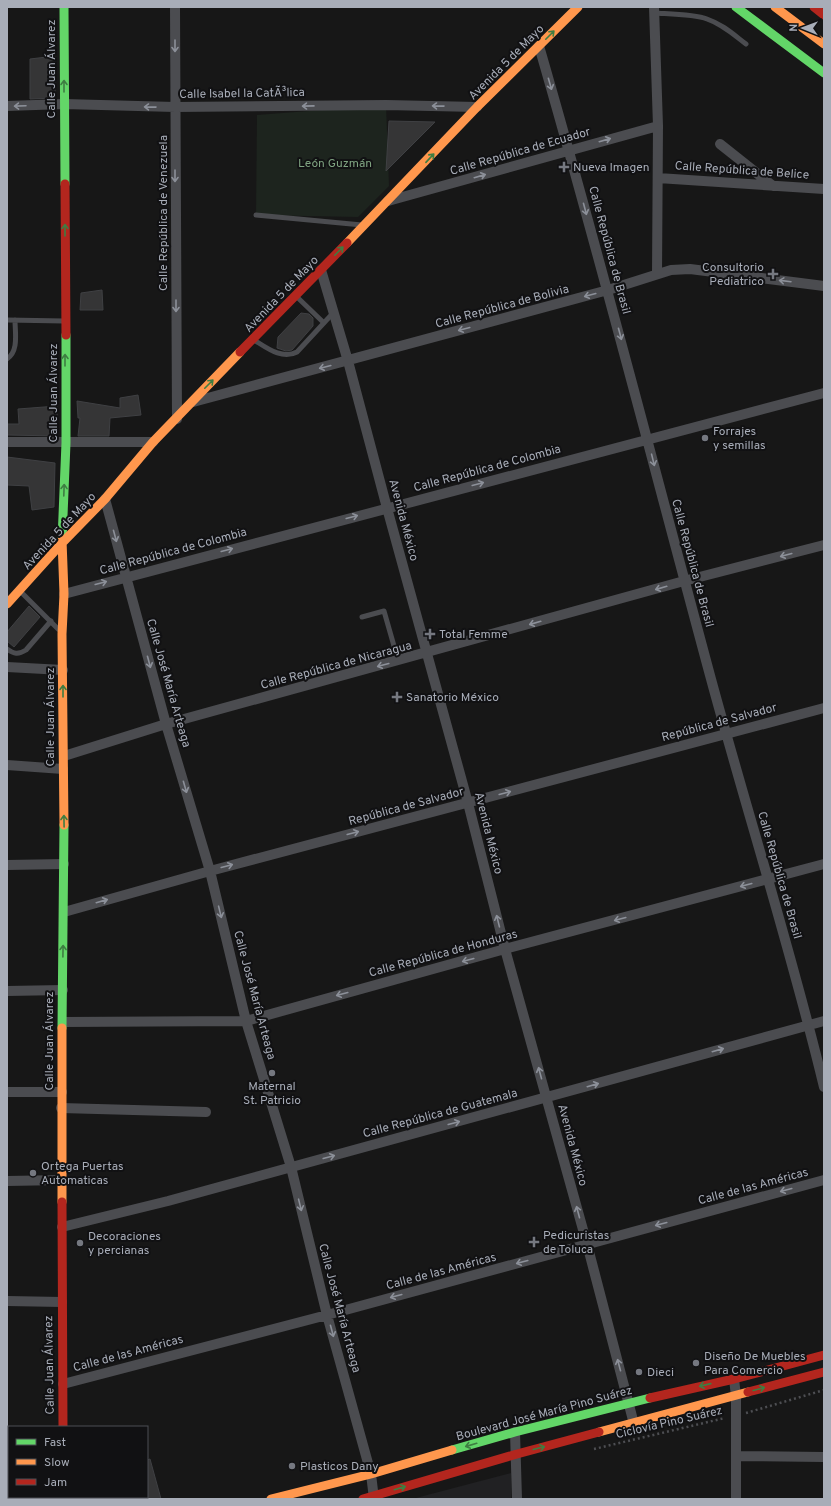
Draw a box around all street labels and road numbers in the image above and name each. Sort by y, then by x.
street label: Calle Juan Álvarez [44,19,60,119]
street label: Avenida 5 de Mayo [465,21,548,104]
street label: Calle Isabel la CatÃ³lica [179,85,305,103]
street label: Calle República de Ecuador [448,124,593,180]
street label: Calle República de Venezuela [156,135,172,291]
street label: Calle República de Belice [674,158,810,184]
street label: Calle República de Brasil [584,185,634,316]
street label: Avenida 5 de Mayo [241,253,323,336]
street label: Calle República de Bolivia [434,281,571,333]
street label: Calle Juan Álvarez [46,343,62,443]
street label: Calle República de Colombia [412,442,563,496]
street label: Avenida México [384,478,422,563]
street label: Avenida 5 de Mayo [20,489,100,574]
street label: Calle República de Brasil [667,498,717,629]
street label: Calle República de Colombia [98,525,249,579]
street label: Calle José María Arteaga [142,617,194,749]
street label: Calle República de Nicaragua [259,638,414,694]
street label: Calle Juan Álvarez [43,667,59,767]
street label: República de Salvador [660,700,779,746]
street label: República de Salvador [347,784,466,830]
street label: Avenida México [470,791,506,876]
street label: Calle República de Brasil [753,810,805,941]
street label: Calle República de Honduras [367,926,519,982]
street label: Calle José María Arteaga [229,929,279,1062]
street label: Calle Juan Álvarez [42,991,58,1091]
street label: Calle República de Guatemala [361,1086,519,1142]
street label: Avenida México [553,1103,591,1188]
street label: Calle de las Américas [696,1165,810,1209]
street label: Calle José María Arteaga [314,1242,364,1375]
street label: Calle de las Américas [384,1250,498,1294]
street label: Calle Juan Álvarez [41,1315,59,1415]
street label: Calle de las Américas [71,1332,185,1376]
street label: Boulevard José María Pino Suárez [454,1383,634,1445]
street label: Ciclovía Pino Suárez [614,1403,724,1443]

